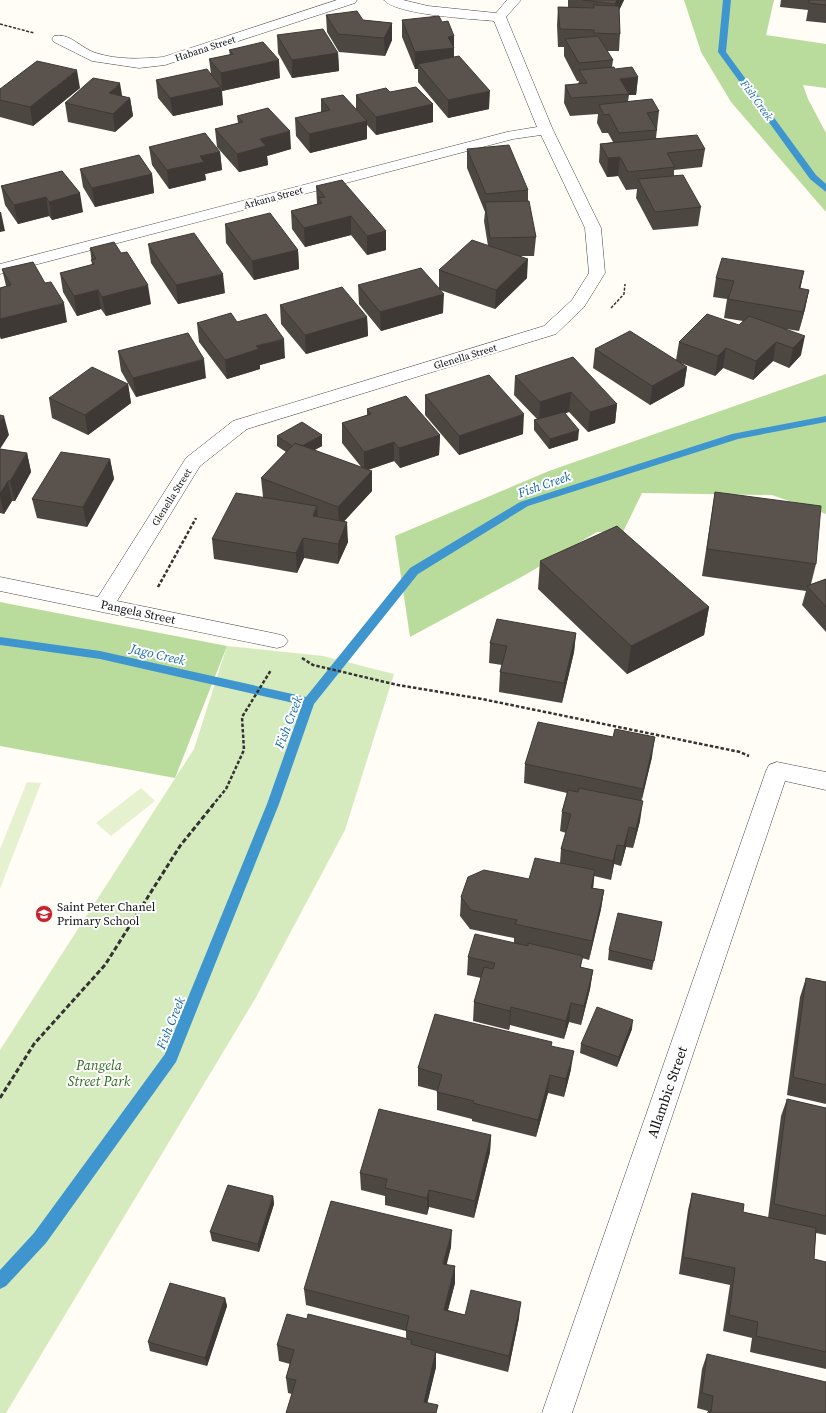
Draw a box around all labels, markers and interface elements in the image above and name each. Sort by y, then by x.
street label: Habana Street [173,32,238,64]
water label: Fish Creek [736,76,777,124]
street label: Arkana Street [242,183,305,212]
street label: Glenella Street [432,341,499,372]
street label: Glenella Street [149,466,195,528]
water label: Fish Creek [514,467,574,502]
street label: Pangela Street [99,596,177,628]
water label: Jago Creek [127,639,188,669]
water label: Fish Creek [270,693,307,752]
place label: Saint Peter Chanel Primary School [57,899,156,929]
school or university icon: Saint Peter Chanel Primary School [34,904,54,924]
water label: Fish Creek [152,994,189,1053]
street label: Allambic Street [642,1043,692,1141]
park label: Pangela Street Park [68,1055,131,1091]

